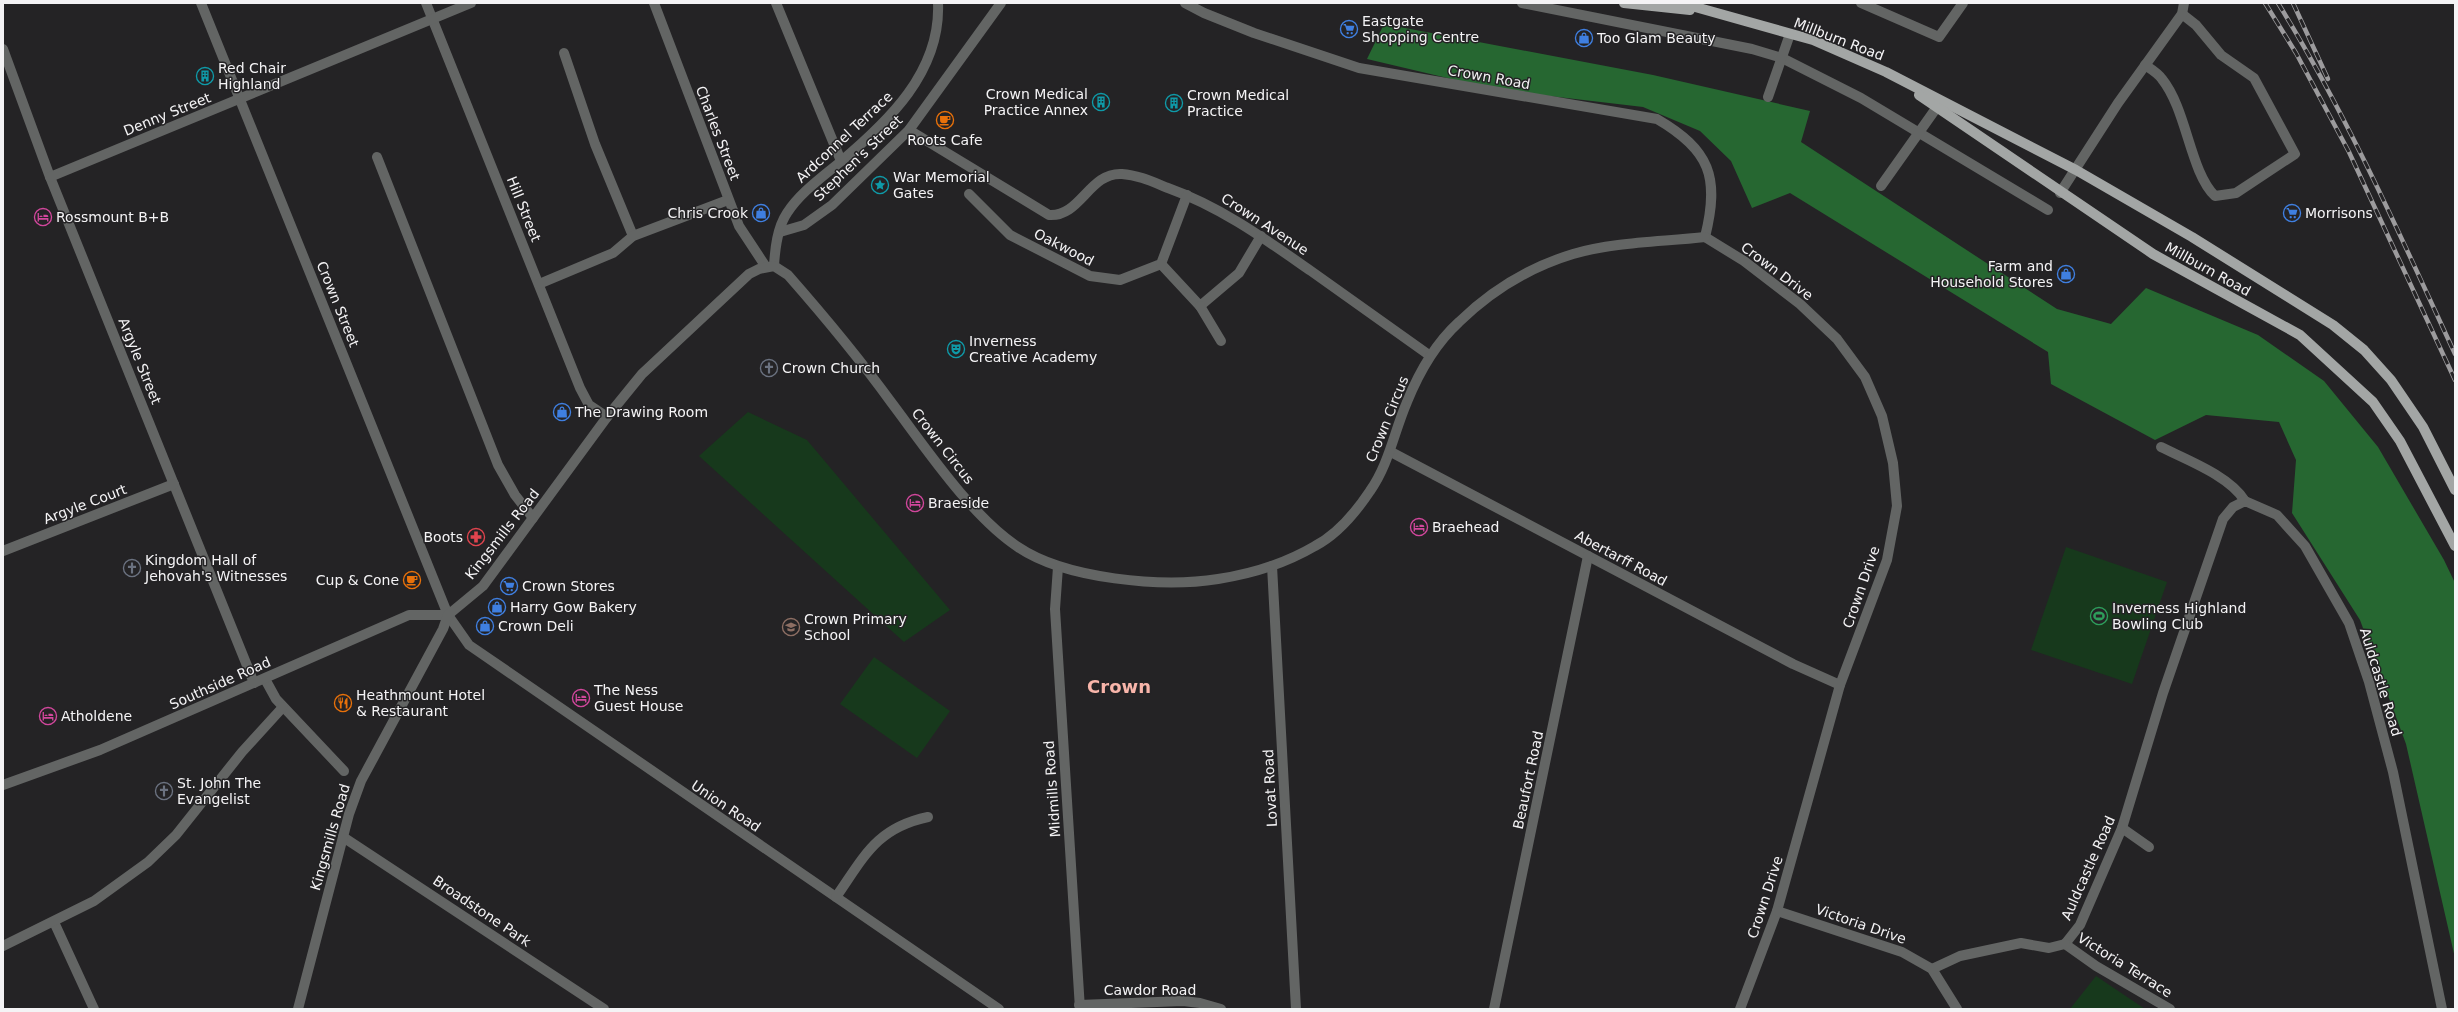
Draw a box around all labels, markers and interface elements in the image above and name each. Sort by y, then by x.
place label: Eastgate Shopping Centre [1362,13,1479,45]
street label: Millburn Road [1792,14,1886,64]
supermarket icon: Eastgate Shopping Centre [1339,19,1359,39]
shop icon: Too Glam Beauty [1574,28,1594,48]
place label: Too Glam Beauty [1596,30,1716,46]
place label: Red Chair Highland [218,60,286,92]
street label: Crown Road [1446,62,1532,92]
building icon: Red Chair Highland [195,66,215,86]
street label: Charles Street [693,84,744,183]
place label: Crown Medical Practice Annex [984,86,1088,118]
place label: Crown Medical Practice [1187,87,1289,119]
street label: Ardconnel Terrace [793,88,895,186]
street label: Denny Street [121,89,213,139]
building icon: Crown Medical Practice Annex [1091,92,1111,112]
building icon: Crown Medical Practice [1164,93,1184,113]
cafe icon: Roots Cafe [935,110,955,130]
street label: Stephen's Street [811,111,906,204]
place label: Roots Cafe [907,132,983,148]
place label: War Memorial Gates [893,169,990,201]
street label: Hill Street [504,174,545,245]
place icon: War Memorial Gates [870,175,890,195]
street label: Crown Avenue [1218,190,1312,258]
shop icon: Chris Crook [751,203,771,223]
supermarket icon: Morrisons [2282,203,2302,223]
place label: Chris Crook [668,205,749,221]
place label: Morrisons [2305,205,2373,221]
hotel icon: Rossmount B+B [33,207,53,227]
place label: Rossmount B+B [56,209,169,225]
street label: Oakwood [1031,225,1097,269]
street label: Crown Drive [1738,239,1816,303]
street label: Millburn Road [2162,239,2254,299]
place label: Farm and Household Stores [1930,258,2053,290]
street label: Crown Street [314,259,363,350]
shop icon: Farm and Household Stores [2056,264,2076,284]
street label: Argyle Street [115,315,165,407]
place label: Inverness Creative Academy [969,333,1097,365]
theatre icon: Inverness Creative Academy [946,339,966,359]
church icon: Crown Church [759,358,779,378]
place label: Crown Church [782,360,880,376]
street label: Crown Circus [1362,374,1412,464]
shop icon: The Drawing Room [552,402,572,422]
place label: The Drawing Room [574,404,708,420]
street label: Crown Circus [909,405,977,487]
street label: Argyle Court [41,481,129,527]
street label: Kingsmills Road [462,486,542,582]
hotel icon: Braeside [905,493,925,513]
place label: Braeside [928,495,989,511]
hotel icon: Braehead [1409,517,1429,537]
place label: Braehead [1432,519,1500,535]
pharmacy icon: Boots [466,527,486,547]
street label: Abertarff Road [1572,527,1670,589]
place label: Boots [423,529,463,545]
street label: Crown Drive [1839,544,1883,630]
place label: Kingdom Hall of Jehovah's Witnesses [144,552,287,584]
church icon: Kingdom Hall of Jehovah's Witnesses [122,558,142,578]
cafe icon: Cup & Cone [402,570,422,590]
place label: Cup & Cone [316,572,399,588]
supermarket icon: Crown Stores [499,576,519,596]
place label: Crown Stores [522,578,615,594]
shop icon: Harry Gow Bakery [487,597,507,617]
place label: Harry Gow Bakery [510,599,637,615]
place label: Inverness Highland Bowling Club [2112,600,2246,632]
sports icon: Inverness Highland Bowling Club [2089,606,2109,626]
place label: Crown Primary School [804,611,907,643]
shop icon: Crown Deli [475,616,495,636]
school or university icon: Crown Primary School [781,617,801,637]
place label: Crown Deli [498,618,574,634]
street label: Auldcastle Road [2357,626,2405,738]
street label: Southside Road [167,654,273,712]
district label: Crown [1087,676,1151,697]
place label: The Ness Guest House [593,682,683,714]
place label: Heathmount Hotel & Restaurant [356,687,485,719]
hotel icon: The Ness Guest House [571,688,591,708]
restaurant icon: Heathmount Hotel & Restaurant [333,693,353,713]
hotel icon: Atholdene [38,706,58,726]
place label: Atholdene [61,708,132,724]
street label: Beaufort Road [1510,729,1546,831]
street label: Midmills Road [1041,740,1063,838]
street label: Lovat Road [1260,749,1280,827]
place label: St. John The Evangelist [177,775,261,807]
street label: Union Road [688,777,764,835]
church icon: St. John The Evangelist [154,781,174,801]
street label: Kingsmills Road [307,782,353,892]
street label: Auldcastle Road [2058,813,2118,923]
street label: Crown Drive [1744,854,1786,940]
street label: Broadstone Park [430,872,535,950]
street label: Victoria Drive [1814,901,1908,947]
street label: Victoria Terrace [2075,929,2175,1001]
street label: Cawdor Road [1104,982,1196,998]

